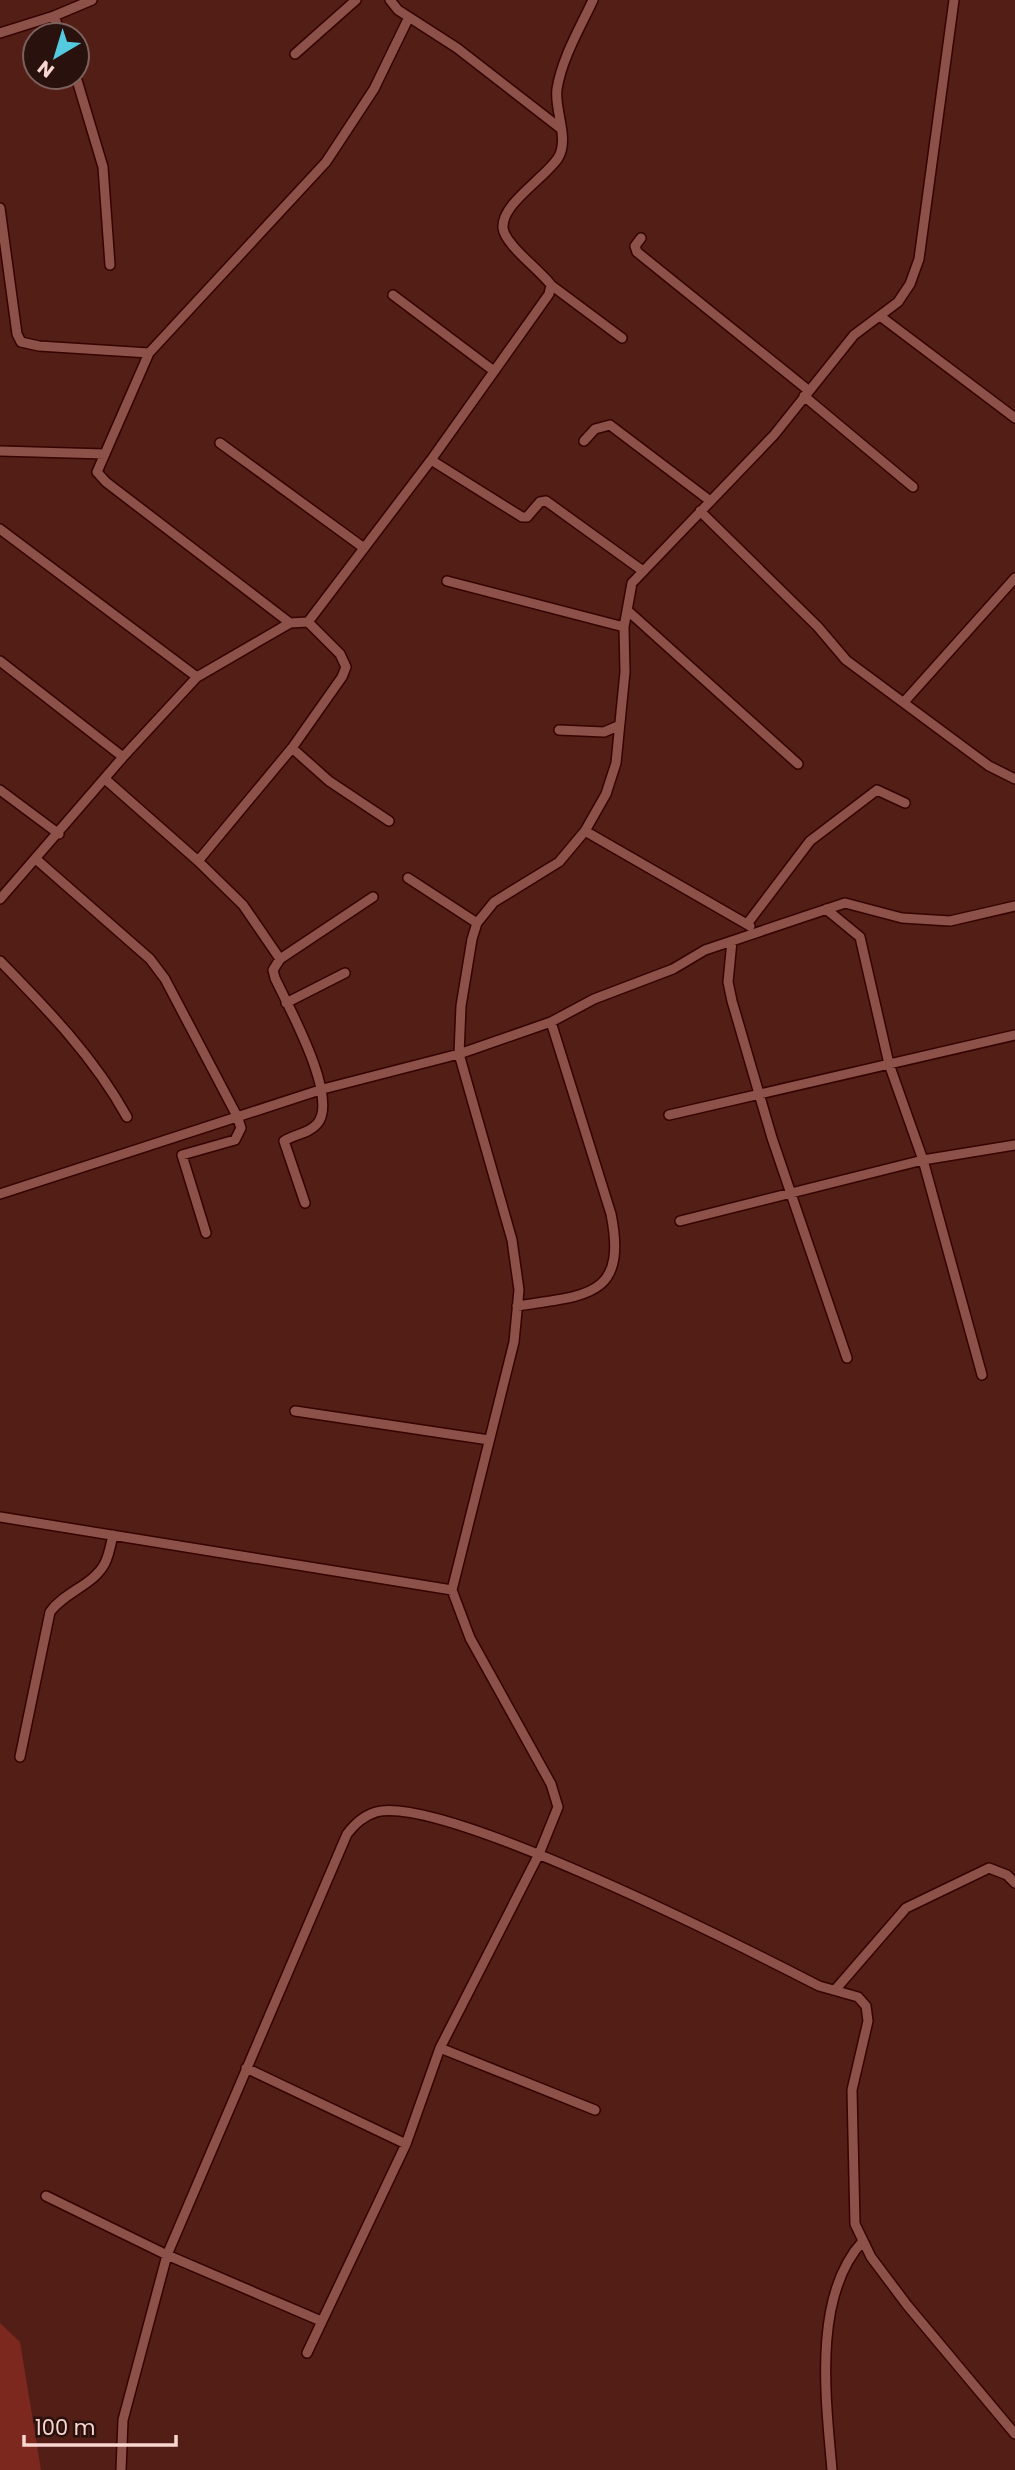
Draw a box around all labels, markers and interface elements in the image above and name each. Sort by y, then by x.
north arrow [21,21,91,91]
text: N [32,54,60,84]
scale bar [24,2404,177,2448]
text: 100 m [35,2413,95,2442]

